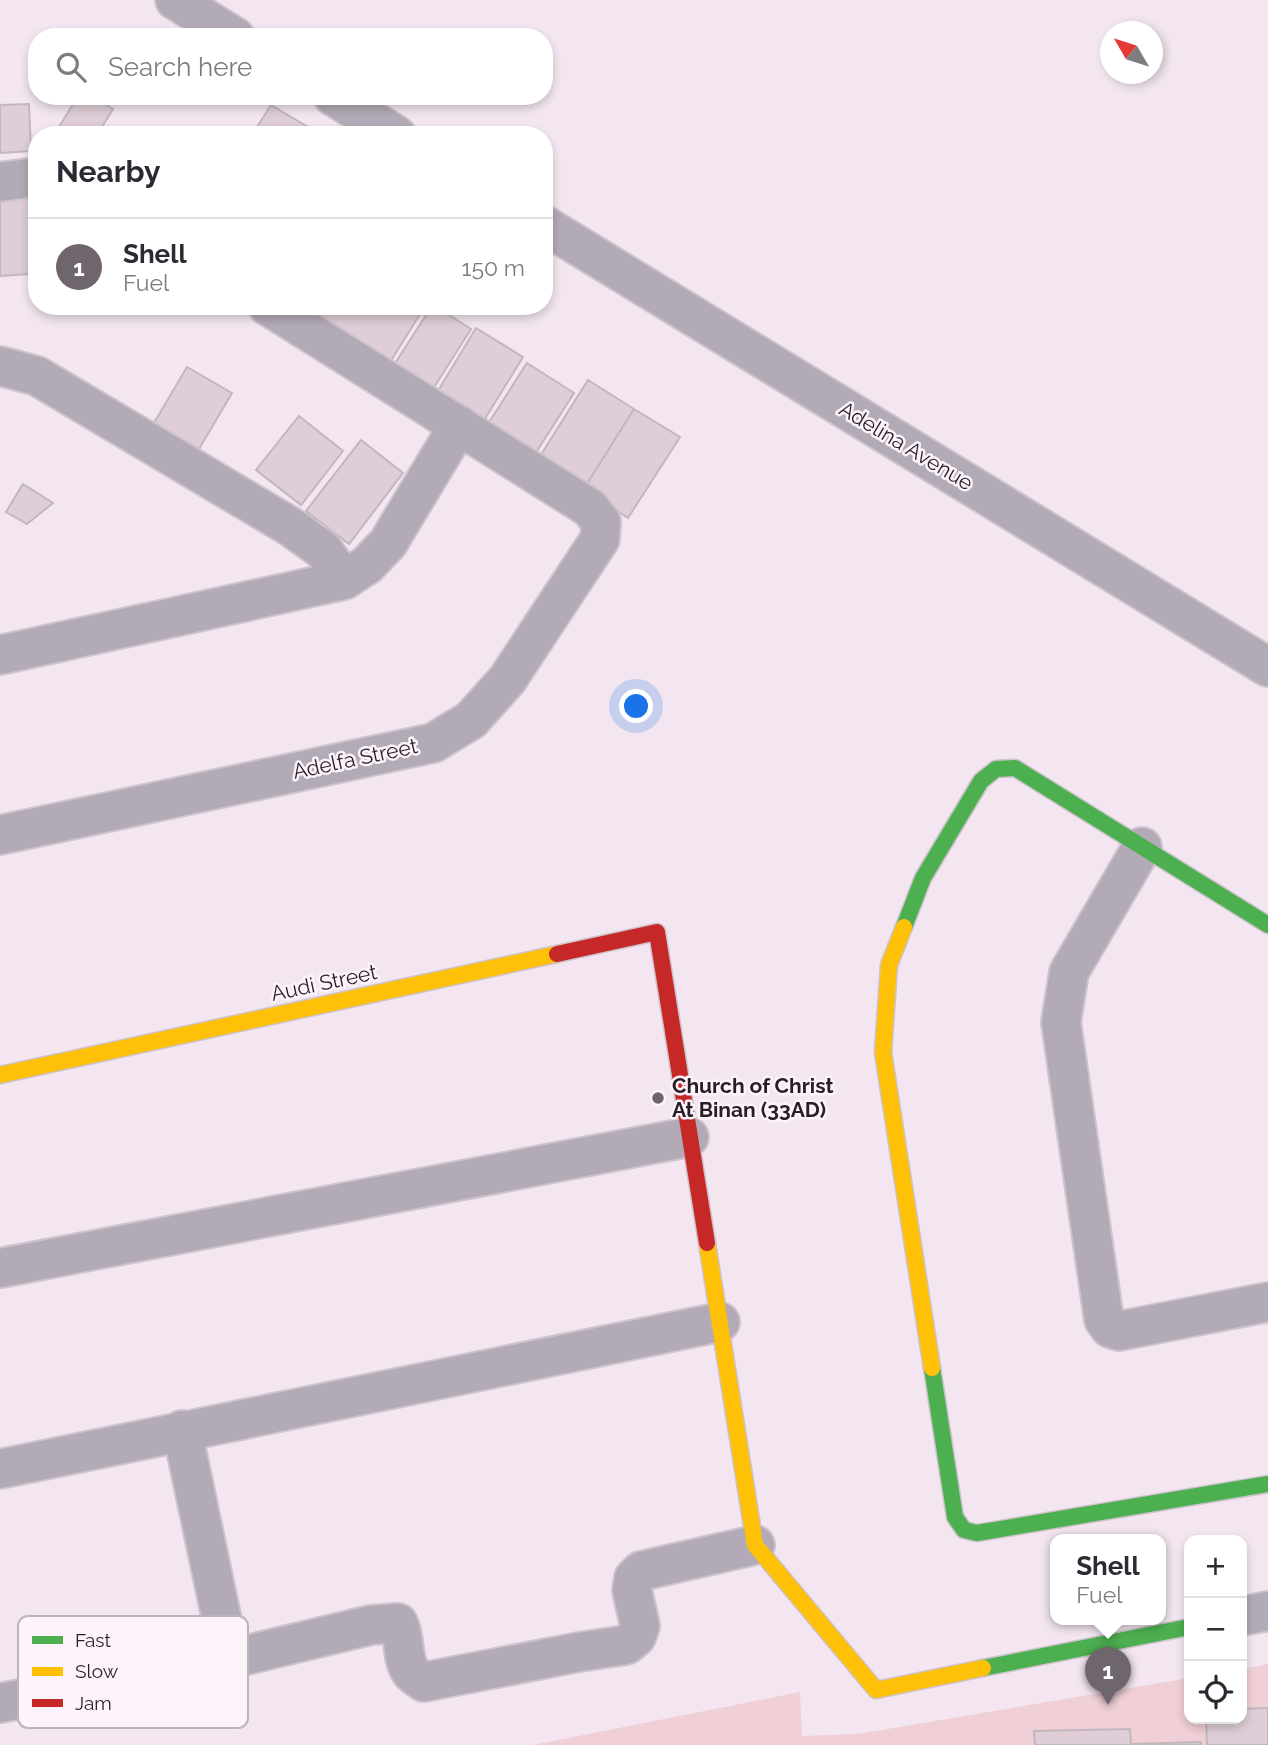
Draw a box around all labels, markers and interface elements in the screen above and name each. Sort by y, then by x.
north arrow [1100,21,1163,84]
search box [28,28,553,105]
icon: search [52,48,90,86]
text: Search here [108,52,252,82]
text: Nearby [56,154,160,189]
text: Shell [123,239,187,269]
text: 1 [73,254,85,281]
text: 150 m [462,254,525,281]
text: Fuel [123,269,169,296]
street label: Adelina Avenue [835,396,978,495]
your location [619,689,653,723]
street label: Adelfa Street [290,733,420,784]
street label: Audi Street [269,959,379,1006]
place label: Church of Christ At Binan (33AD) [672,1073,834,1122]
marker: Church of Christ At Binan (33AD) [650,1090,666,1106]
popup [1050,1534,1166,1625]
map controls [1184,1535,1247,1724]
button: + [1184,1535,1247,1598]
text: Shell [1076,1551,1140,1581]
text: Fuel [1076,1581,1122,1608]
button: − [1184,1598,1247,1661]
legend [18,1616,248,1728]
text: Fast [75,1629,111,1651]
pin: 1 [1085,1647,1131,1705]
text: Slow [75,1660,119,1682]
button: locate [1184,1661,1247,1724]
text: Jam [75,1692,112,1714]

